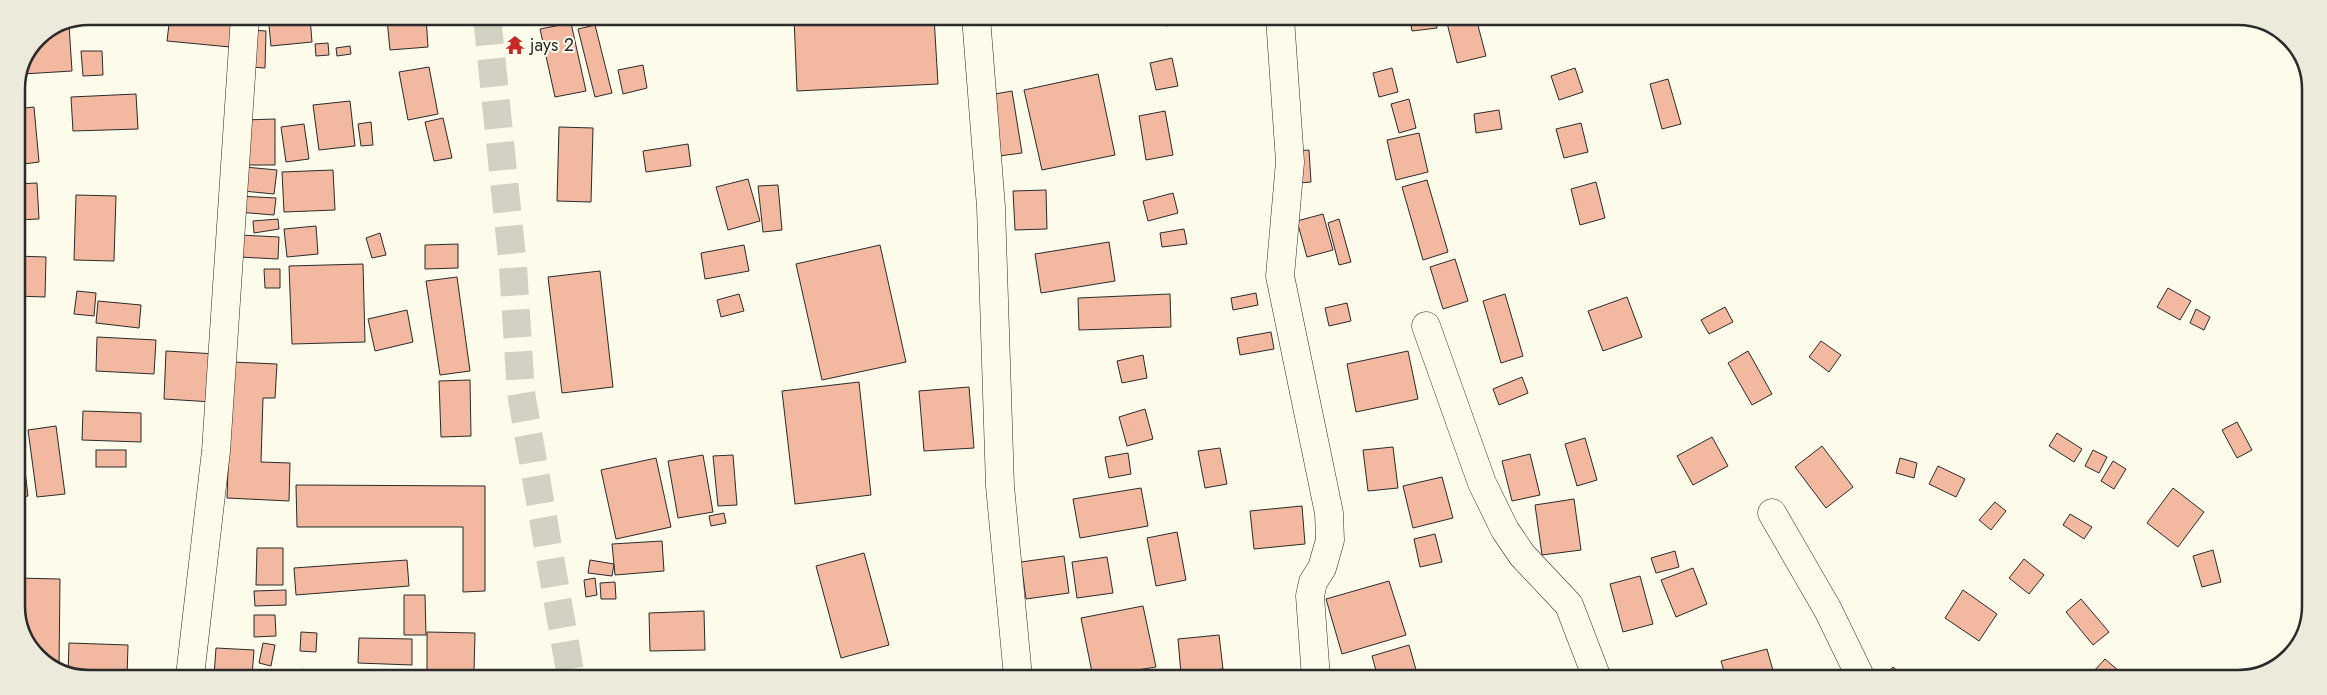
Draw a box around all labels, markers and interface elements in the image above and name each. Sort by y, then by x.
place label: jays 2 [528,32,574,58]
temple icon: jays 2 [504,34,526,56]

